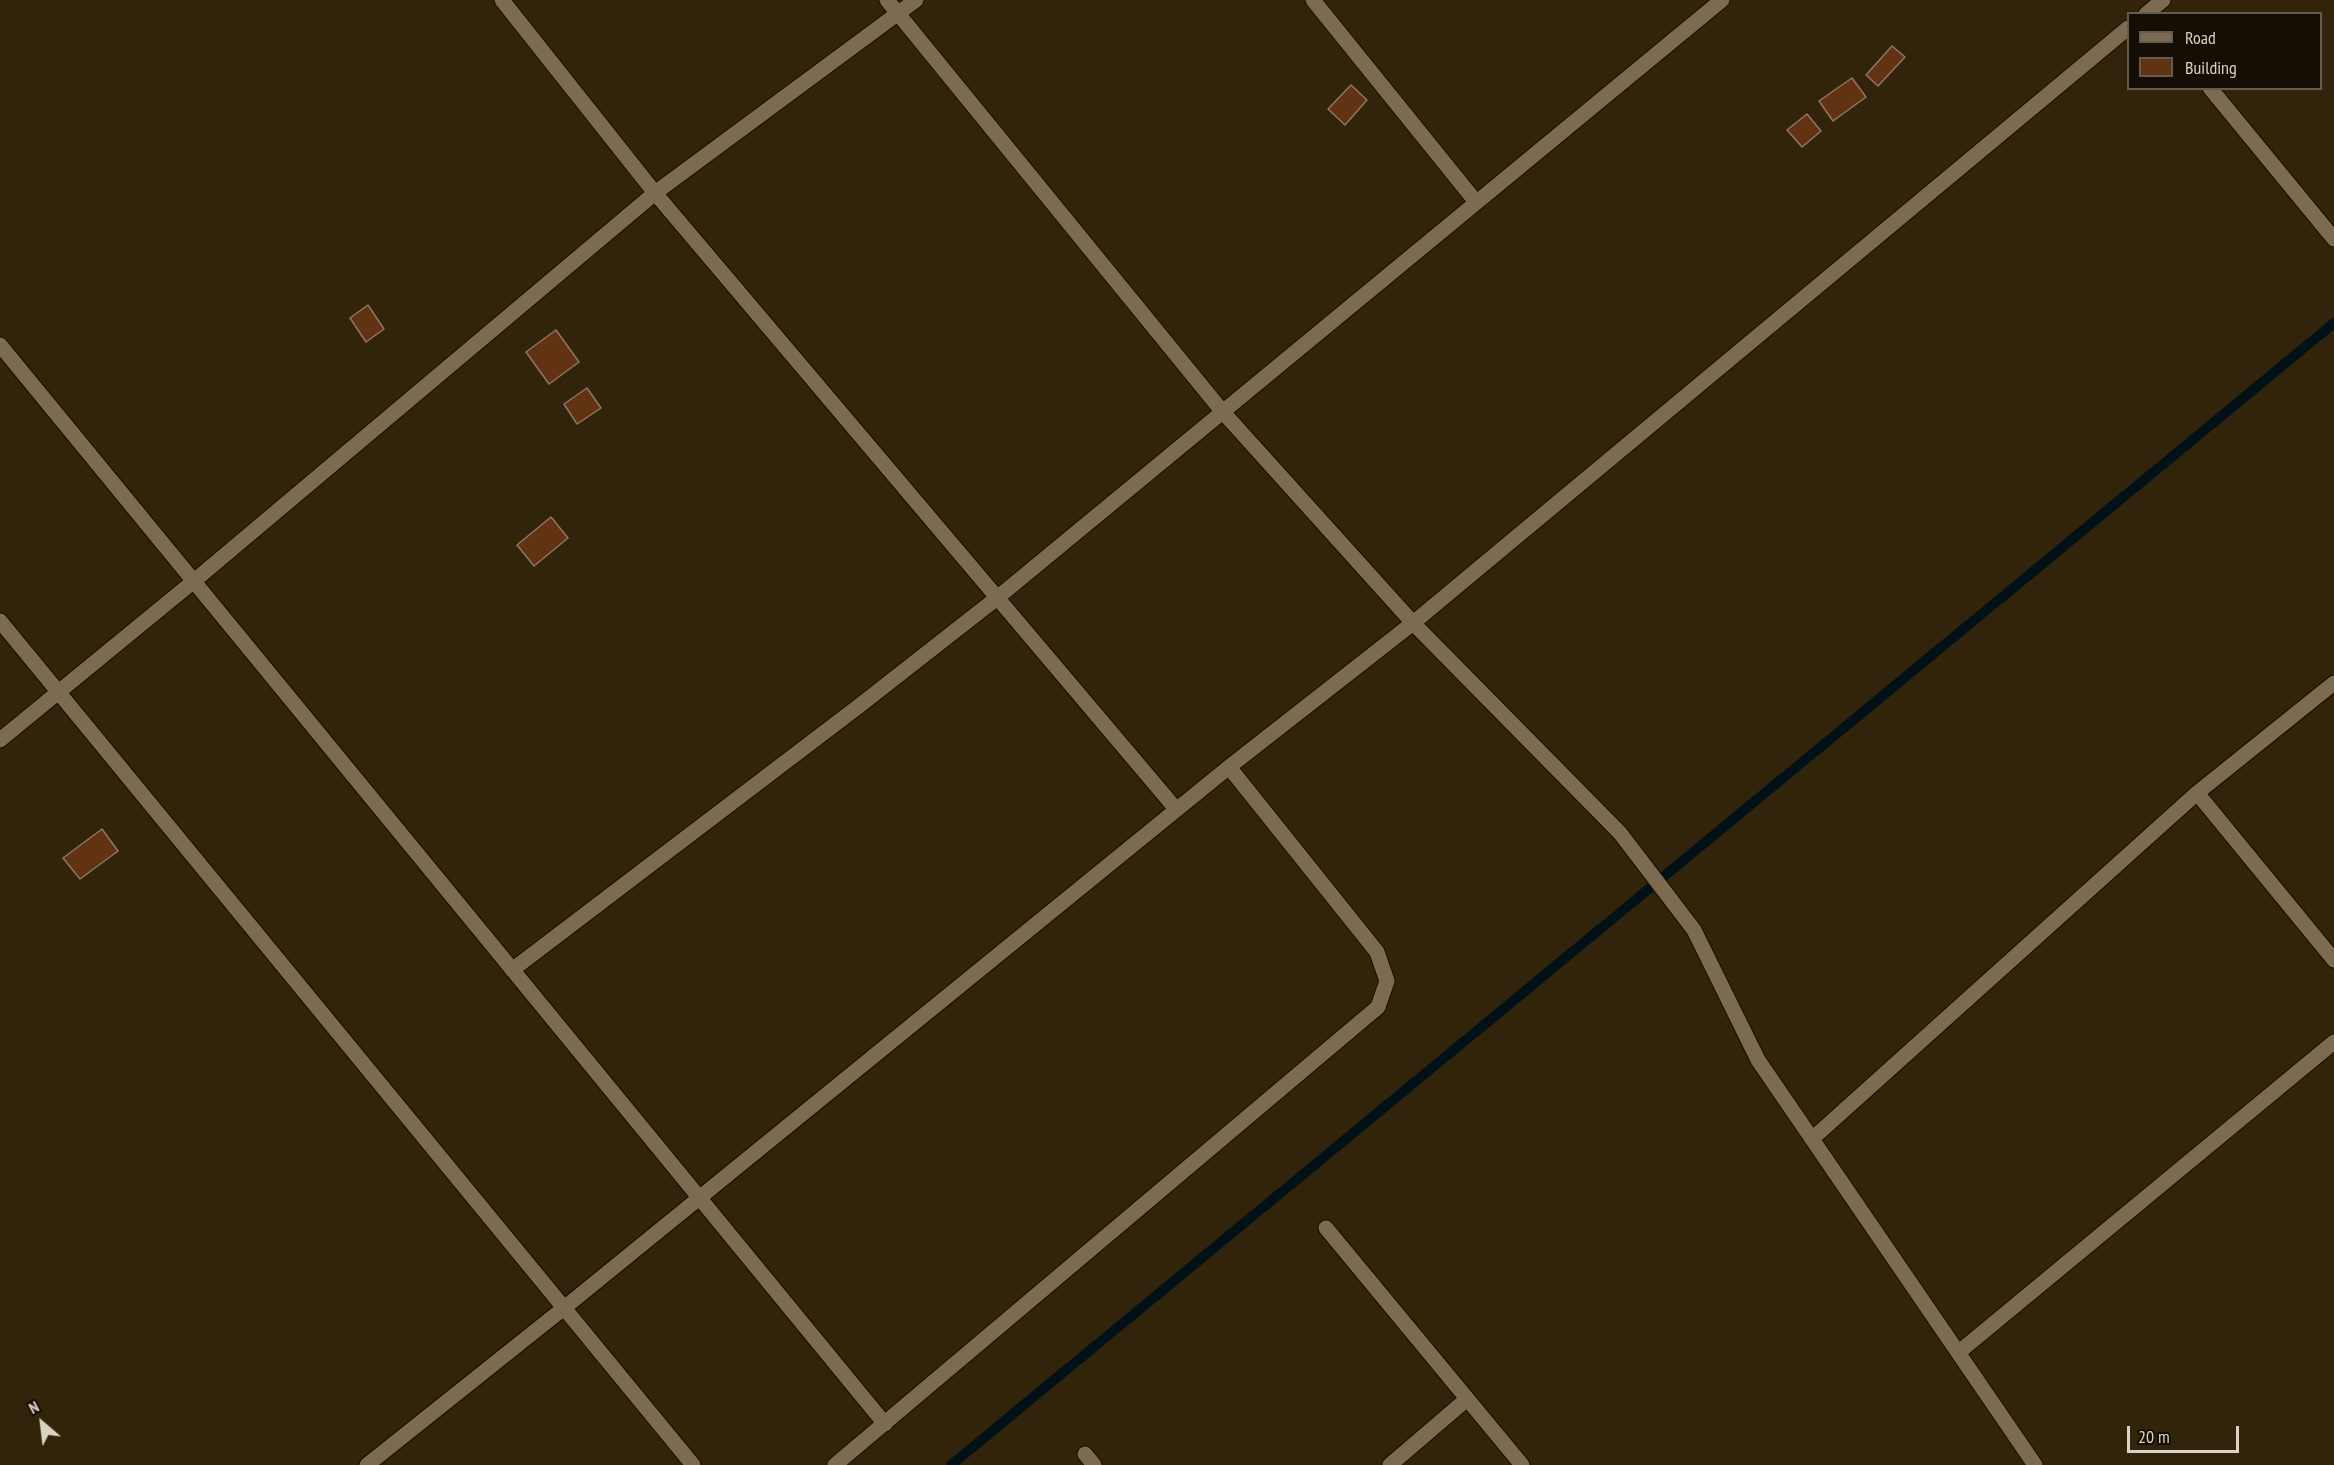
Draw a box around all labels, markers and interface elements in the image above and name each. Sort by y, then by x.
legend [2127,12,2322,90]
text: Road [2185,26,2216,49]
text: Building [2185,56,2237,79]
north arrow [12,1393,72,1453]
text: N [25,1396,42,1418]
scale bar [2130,1414,2242,1452]
text: 20 m [2138,1425,2170,1448]

